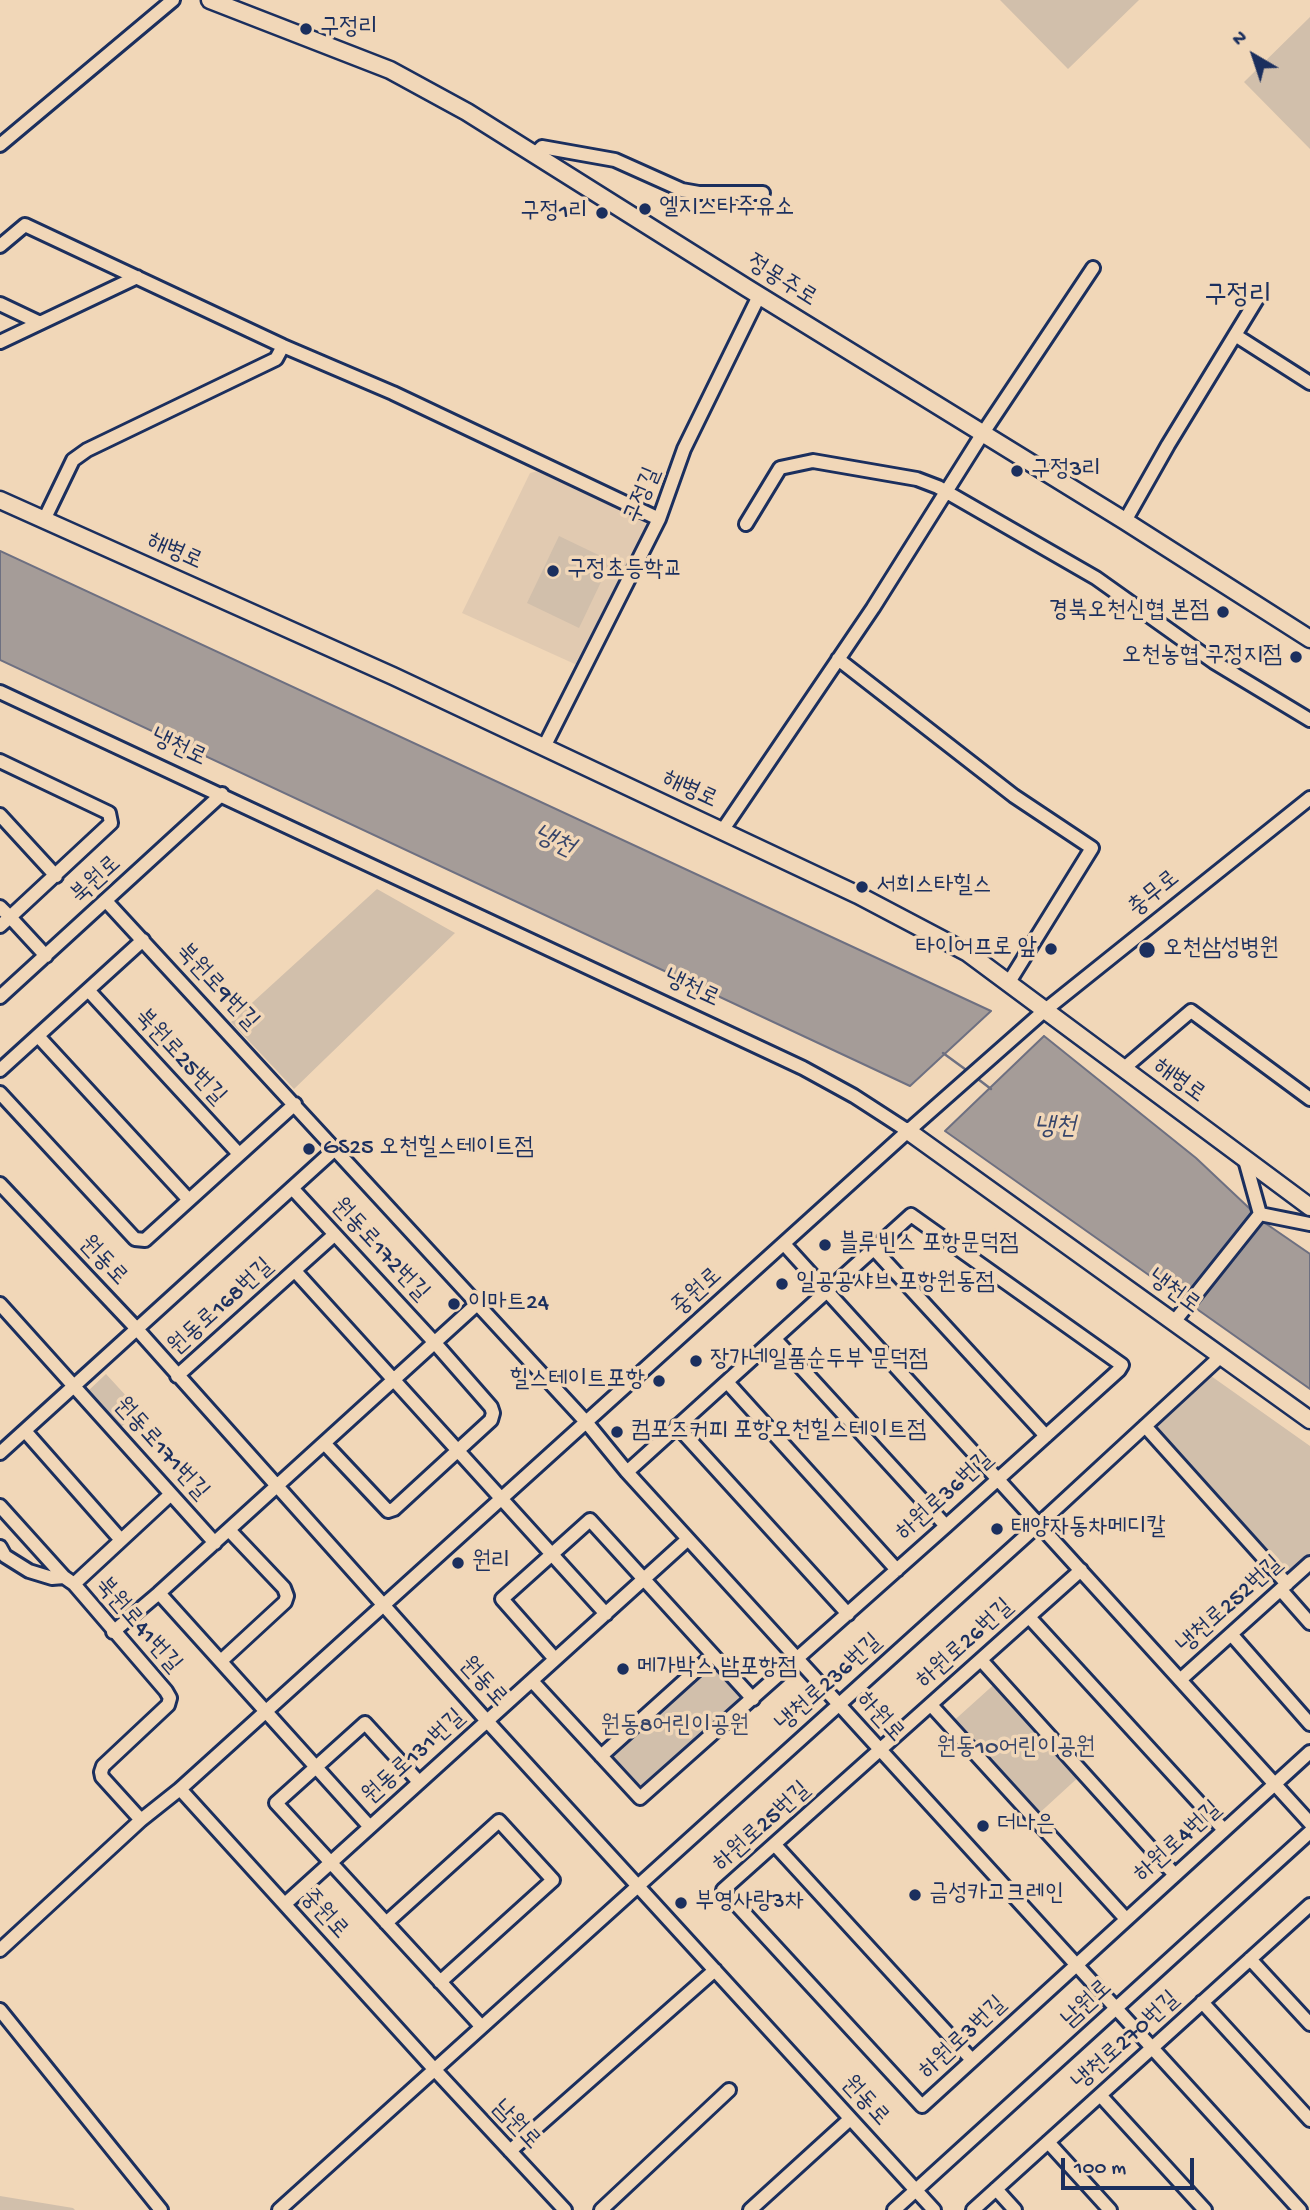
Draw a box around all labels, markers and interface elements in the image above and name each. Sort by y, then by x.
place label: 구정리 [320,15,378,43]
marker: 구정리 [298,21,314,37]
north arrow [1219,21,1289,91]
text: N [1228,26,1253,52]
place label: 엘지스타주유소 [659,195,794,223]
place label: 구정1리 [520,199,588,227]
marker: 엘지스타주유소 [637,201,653,217]
marker: 구정1리 [594,205,610,221]
street label: 정몽주로 [741,249,821,315]
district label: 구정리 [1204,281,1272,315]
place label: 구정3리 [1031,457,1101,485]
marker: 구정3리 [1009,463,1025,479]
street label: 구정길 [619,464,669,528]
street label: 해병로 [142,528,206,578]
place label: 구정초등학교 [567,557,683,585]
marker: 구정초등학교 [545,563,561,579]
place label: 경북오천신협 본점 [1049,598,1209,626]
marker: 경북오천신협 본점 [1215,604,1231,620]
place label: 오천농협 구정지점 [1122,643,1282,671]
marker: 오천농협 구정지점 [1288,649,1304,665]
street label: 냉천로 [146,724,210,774]
street label: 해병로 [657,766,721,816]
water label: 냉천 [527,820,579,866]
street label: 북원로 [66,851,128,911]
street label: 충무로 [1123,866,1187,924]
place label: 서희스타힐스 [876,873,992,901]
marker: 서희스타힐스 [854,879,870,895]
place label: 타이어프로 앞 [915,935,1037,963]
place label: 오천삼성병원 [1163,936,1279,964]
street label: 북원로9번길 [168,938,264,1038]
marker: 오천삼성병원 [1137,940,1157,960]
marker: 타이어프로 앞 [1043,941,1059,957]
street label: 냉천로 [659,965,723,1015]
street label: 북원로25번길 [127,1004,231,1112]
street label: 해병로 [1146,1053,1210,1111]
water label: 냉천 [1034,1113,1076,1145]
place label: GS25 오천힐스테이트점 [323,1135,534,1163]
marker: GS25 오천힐스테이트점 [301,1141,317,1157]
street label: 원동로172번길 [324,1193,434,1309]
street label: 원동로 [72,1231,132,1293]
place label: 블루빈스 포항문덕점 [839,1231,1018,1259]
marker: 블루빈스 포항문덕점 [817,1237,833,1253]
street label: 원동로168번길 [163,1253,281,1363]
street label: 중원로 [667,1263,729,1323]
street label: 냉천로 [1141,1264,1205,1322]
place label: 일공공샤브 포항원동점 [796,1270,995,1298]
marker: 일공공샤브 포항원동점 [774,1276,790,1292]
place label: 이마트24 [468,1290,549,1318]
marker: 이마트24 [446,1296,462,1312]
place label: 장가네일품순두부 문덕점 [710,1347,928,1375]
marker: 장가네일품순두부 문덕점 [688,1353,704,1369]
place label: 힐스테이트포항 [510,1367,645,1395]
marker: 힐스테이트포항 [651,1373,667,1389]
street label: 원동로171번길 [106,1393,214,1507]
place label: 컴포즈커피 포항오천힐스테이트점 [631,1418,926,1446]
marker: 컴포즈커피 포항오천힐스테이트점 [609,1424,625,1440]
street label: 하원로36번길 [891,1446,1001,1548]
place label: 태양자동차메디칼 [1011,1515,1166,1543]
marker: 태양자동차메디칼 [989,1521,1005,1537]
place label: 원리 [472,1549,511,1577]
street label: 냉천로252번길 [1172,1551,1290,1661]
marker: 원리 [450,1555,466,1571]
street label: 북원로41번길 [88,1572,186,1680]
street label: 하원로26번길 [912,1594,1020,1696]
street label: 냉천로236번길 [771,1629,889,1739]
street label: 원동로 [452,1652,512,1714]
place label: 메가박스 남포항점 [637,1655,797,1683]
marker: 메가박스 남포항점 [615,1661,631,1677]
street label: 하원로 [849,1687,909,1749]
street label: 원동로131번길 [358,1704,472,1812]
park label: 원동8어린이공원 [601,1713,749,1741]
park label: 원동10어린이공원 [937,1735,1095,1763]
street label: 하원로25번길 [708,1777,818,1879]
street label: 하원로4번길 [1129,1796,1229,1890]
place label: 더나은 [997,1812,1055,1840]
marker: 더나은 [975,1818,991,1834]
place label: 금성카고크레인 [929,1881,1064,1909]
street label: 중원로 [293,1884,353,1946]
marker: 금성카고크레인 [907,1887,923,1903]
place label: 부영사랑3차 [695,1889,804,1917]
marker: 부영사랑3차 [673,1895,689,1911]
street label: 남원로 [1057,1975,1119,2035]
street label: 냉천로270번길 [1067,1986,1187,2098]
street label: 하원로3번길 [914,1991,1014,2087]
street label: 원동로 [834,2071,894,2133]
street label: 남원로 [485,2095,545,2157]
scale bar [1065,2144,1198,2188]
text: 100 m [1074,2157,1126,2182]

